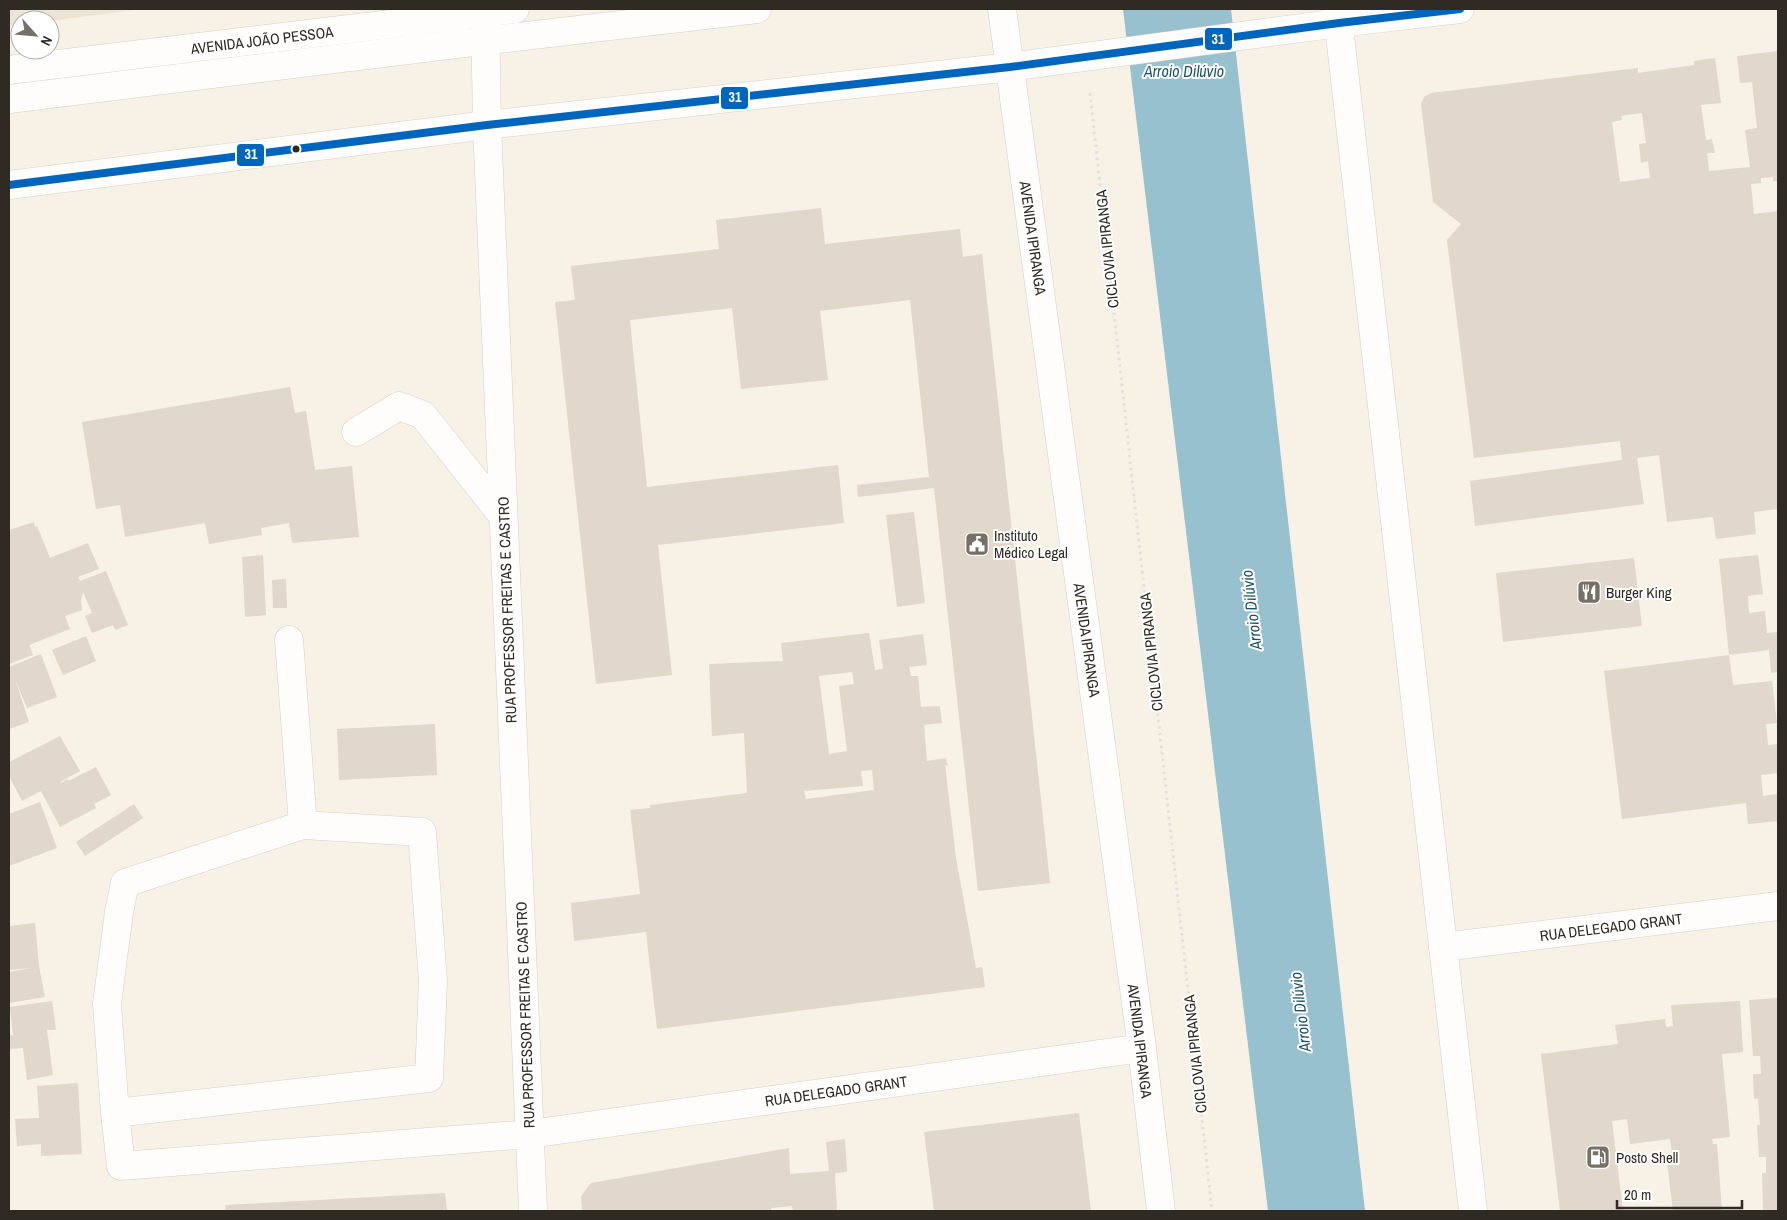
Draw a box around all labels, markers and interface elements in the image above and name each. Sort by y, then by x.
north arrow [10,10,60,60]
street label: AVENIDA JOÃO PESSOA [189,21,335,59]
line badge: 31 [1204,27,1233,51]
text: 31 [1212,30,1225,48]
text: N [37,33,56,49]
water label: Arroio Dilúvio [1143,60,1224,82]
line badge: 31 [720,86,749,110]
text: 31 [729,88,742,106]
line badge: 31 [236,143,265,167]
unlabelled marker [291,144,301,154]
text: 31 [245,145,258,163]
street label: AVENIDA IPIRANGA [1014,179,1051,297]
street label: CICLOVIA IPIRANGA [1090,188,1124,309]
street label: RUA PROFESSOR FREITAS E CASTRO [493,496,521,724]
place label: Instituto Médico Legal [994,525,1068,563]
public building icon: Instituto Médico Legal [964,531,990,557]
water label: Arroio Dilúvio [1235,569,1267,652]
restaurant icon: Burger King [1576,579,1602,605]
street label: AVENIDA IPIRANGA [1068,581,1105,699]
place label: Burger King [1606,582,1672,603]
street label: CICLOVIA IPIRANGA [1134,591,1168,712]
street label: RUA PROFESSOR FREITAS E CASTRO [511,901,539,1129]
street label: RUA DELEGADO GRANT [1538,908,1684,946]
water label: Arroio Dilúvio [1284,971,1316,1054]
street label: AVENIDA IPIRANGA [1122,982,1158,1100]
street label: CICLOVIA IPIRANGA [1178,993,1212,1114]
street label: RUA DELEGADO GRANT [763,1071,909,1111]
fuel station icon: Posto Shell [1585,1144,1611,1170]
place label: Posto Shell [1616,1147,1678,1168]
scale bar [1617,1178,1742,1210]
text: 20 m [1624,1184,1651,1205]

